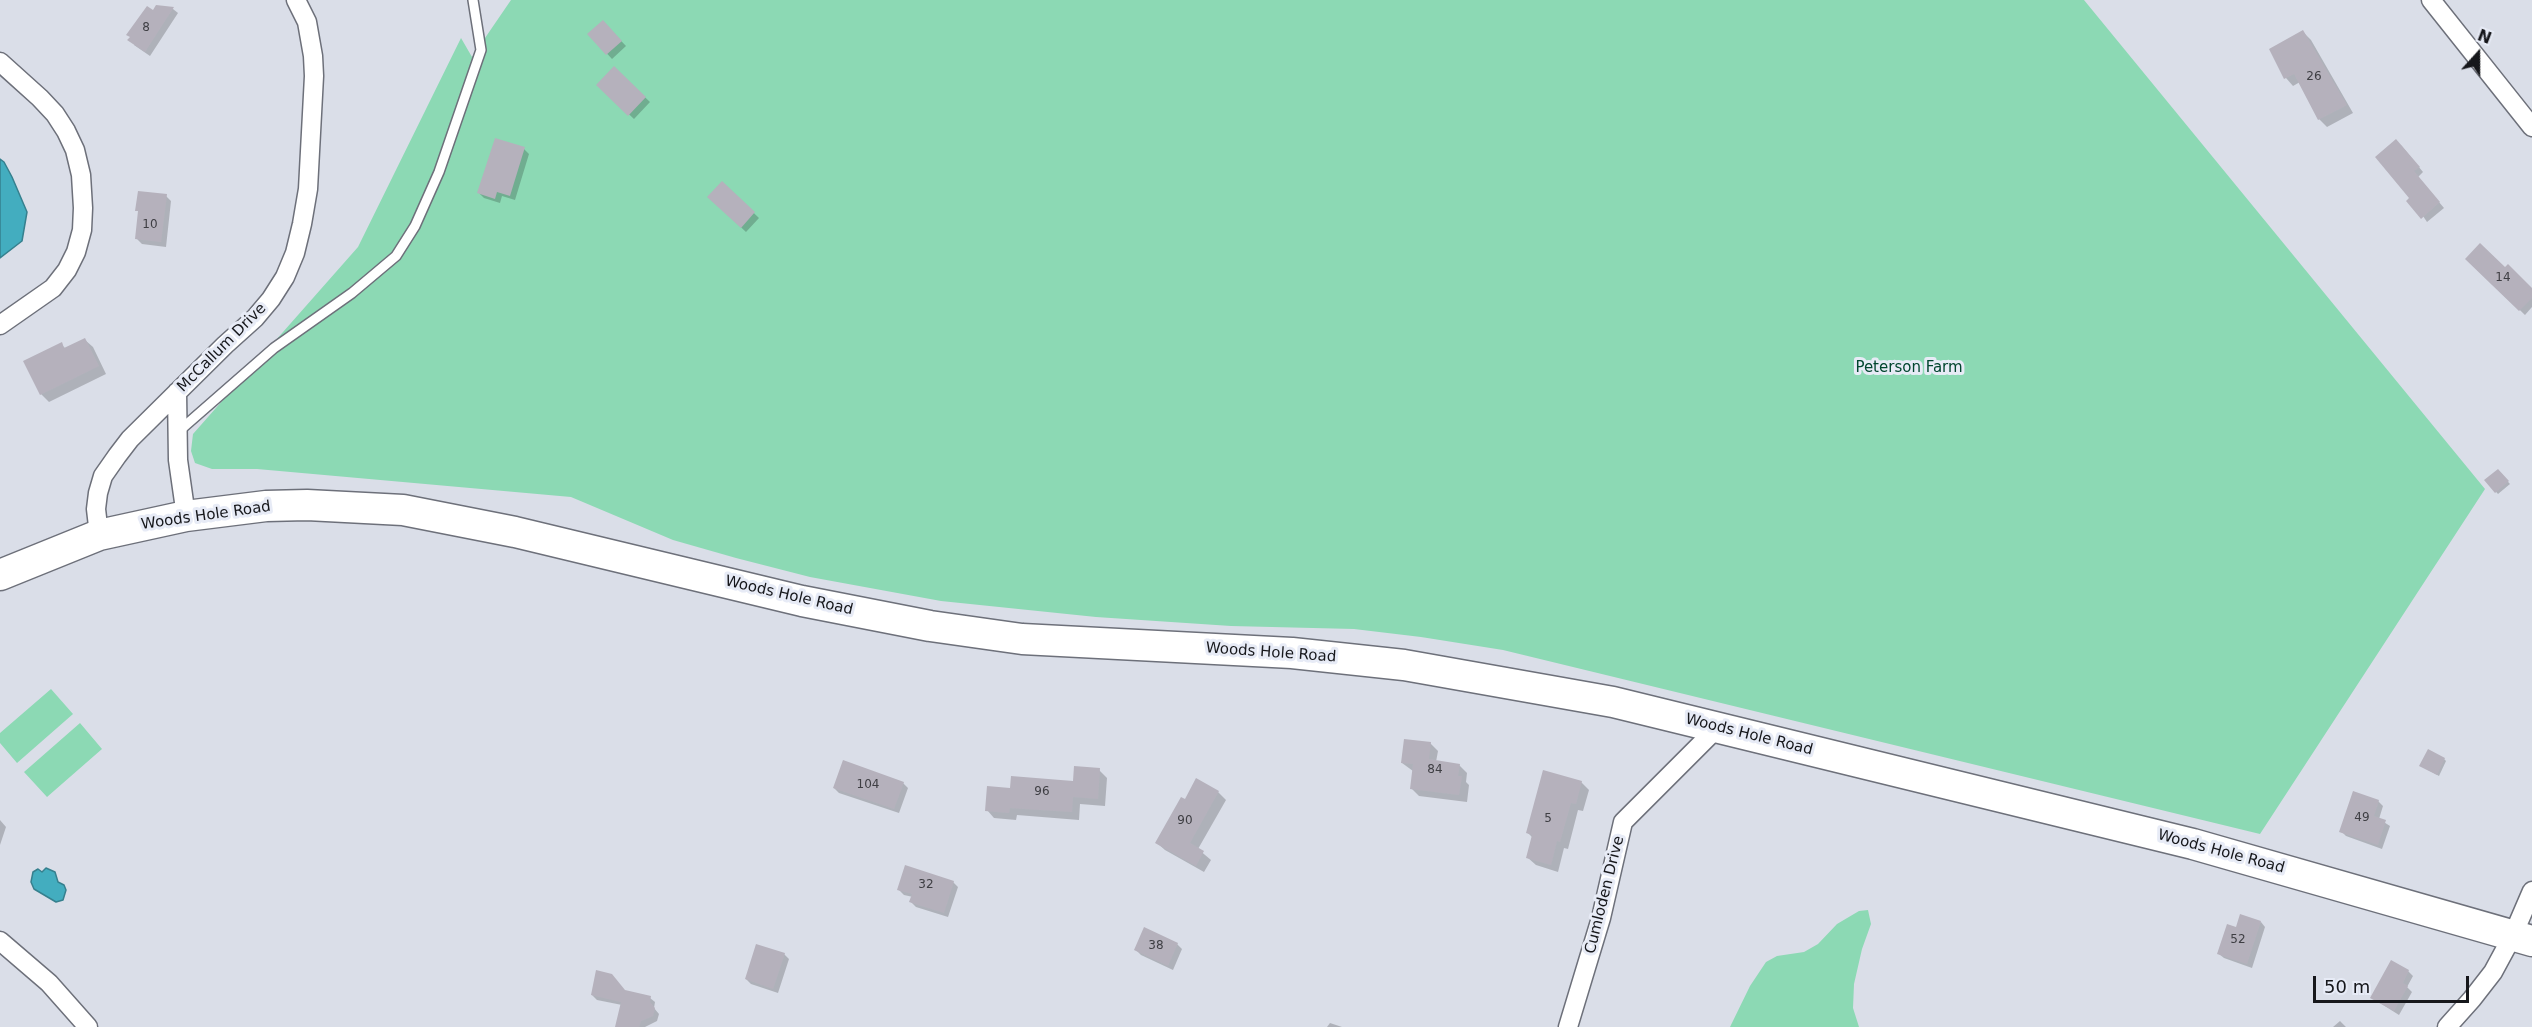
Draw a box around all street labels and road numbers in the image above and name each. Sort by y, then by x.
street label: McCallum Drive [174,300,270,396]
street label: Woods Hole Road [140,498,272,534]
street label: Woods Hole Road [723,573,855,619]
street label: Woods Hole Road [1205,639,1337,667]
street label: Woods Hole Road [1683,710,1815,760]
street label: Woods Hole Road [2156,826,2286,878]
street label: Cumloden Drive [1582,834,1628,956]

